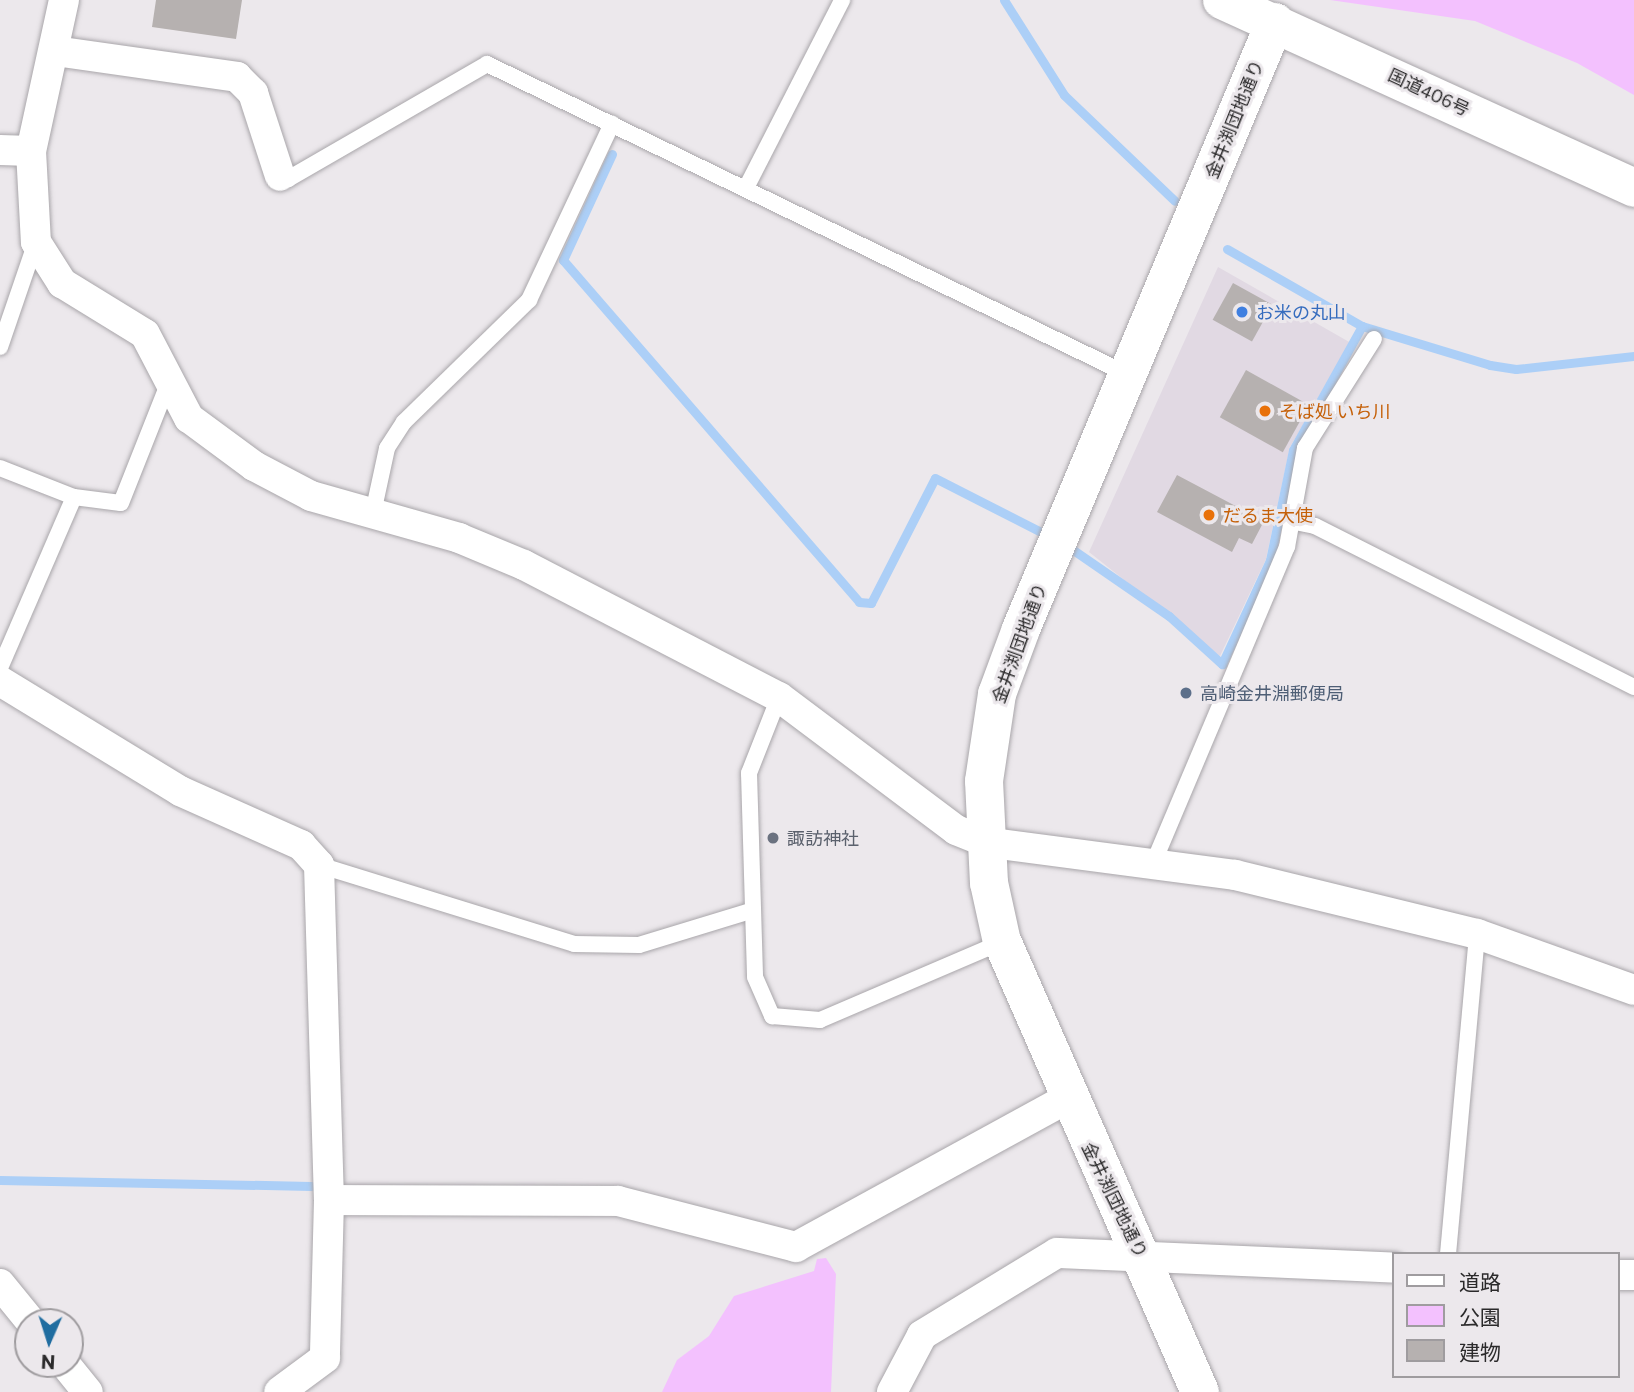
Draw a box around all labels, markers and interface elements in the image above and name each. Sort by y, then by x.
street label: 金井渕団地通り [1200,57,1268,181]
street label: 国道406号 [1385,64,1473,120]
place label: お米の丸山 [1256,301,1346,323]
marker: お米の丸山 [1234,304,1250,320]
place label: そば処 いち川 [1279,400,1390,422]
marker: そば処 いち川 [1257,403,1273,419]
place label: だるま大使 [1223,504,1313,526]
marker: だるま大使 [1201,507,1217,523]
street label: 金井渕団地通り [987,580,1051,706]
place label: 高崎金井淵郵便局 [1200,682,1344,704]
marker: 高崎金井淵郵便局 [1178,685,1194,701]
place label: 諏訪神社 [787,827,859,849]
marker: 諏訪神社 [765,830,781,846]
street label: 金井渕団地通り [1078,1139,1152,1261]
legend [1392,1252,1620,1378]
text: 道路 [1459,1269,1501,1294]
text: 公園 [1459,1304,1501,1329]
north arrow [14,1308,84,1378]
text: 建物 [1459,1339,1501,1364]
text: N [40,1351,56,1374]

